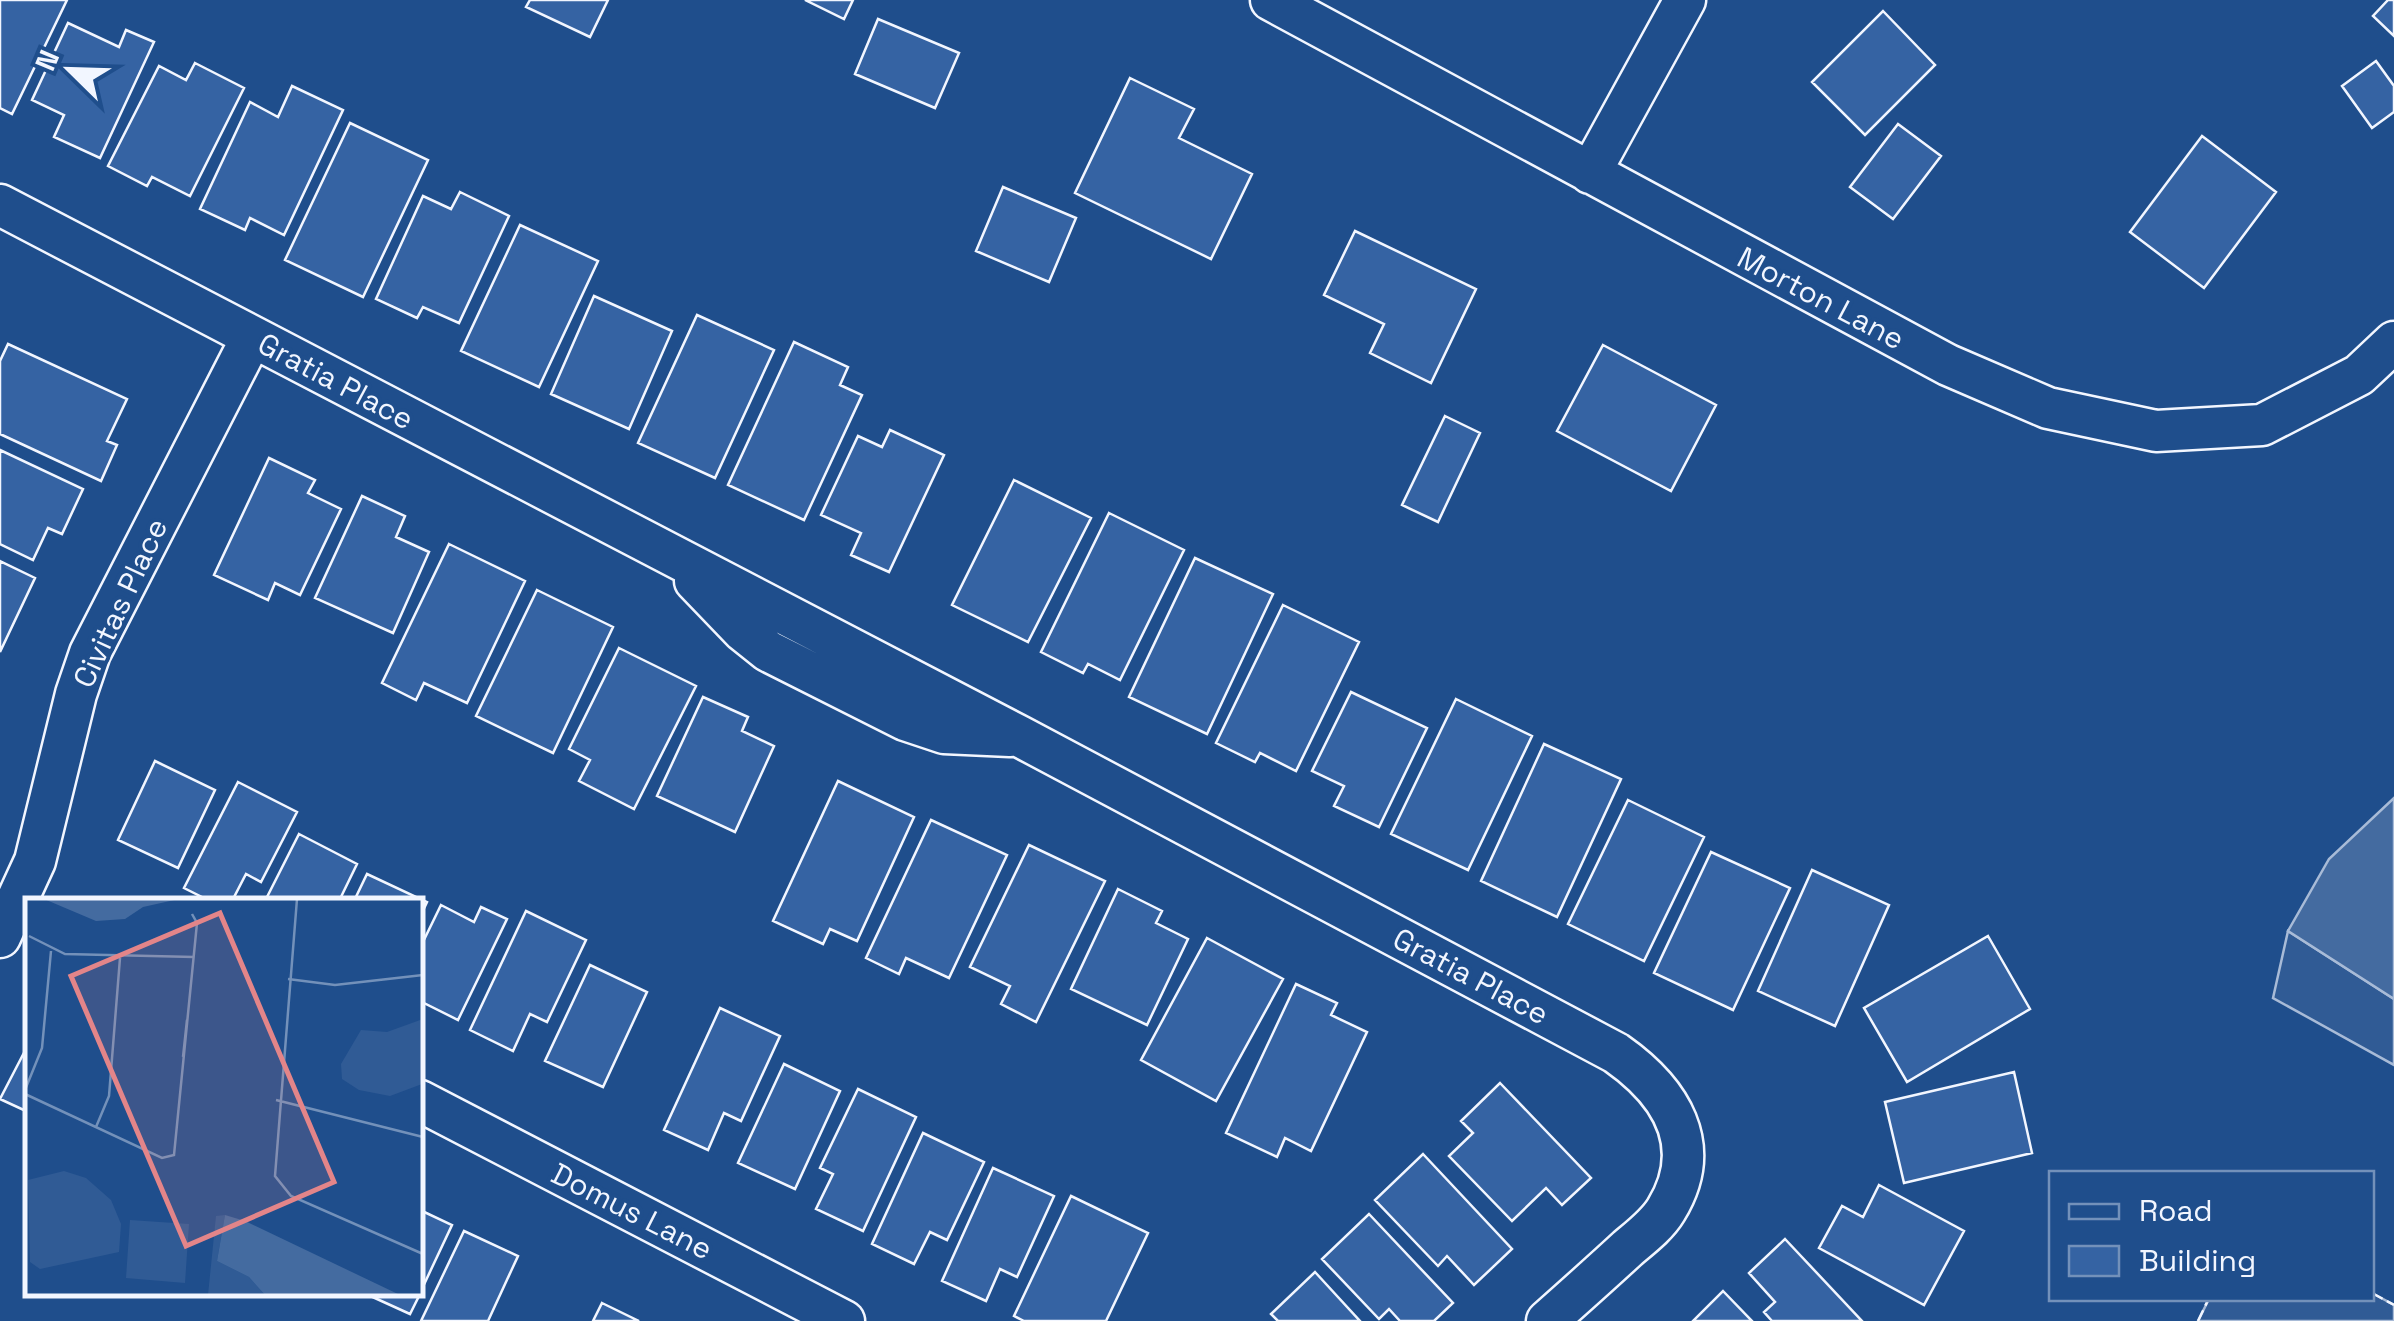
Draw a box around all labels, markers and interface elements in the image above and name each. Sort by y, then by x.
north arrow [20,20,120,120]
text: N [27,45,67,76]
street label: Morton Lane [1731,238,1911,358]
street label: Gratia Place [251,324,421,438]
street label: Civitas Place [64,512,176,694]
inset map [25,898,422,1296]
street label: Gratia Place [1386,919,1556,1033]
street label: Domus Lane [545,1154,719,1268]
legend [2049,1171,2374,1301]
text: Road [2139,1191,2213,1230]
text: Building [2139,1241,2256,1280]

